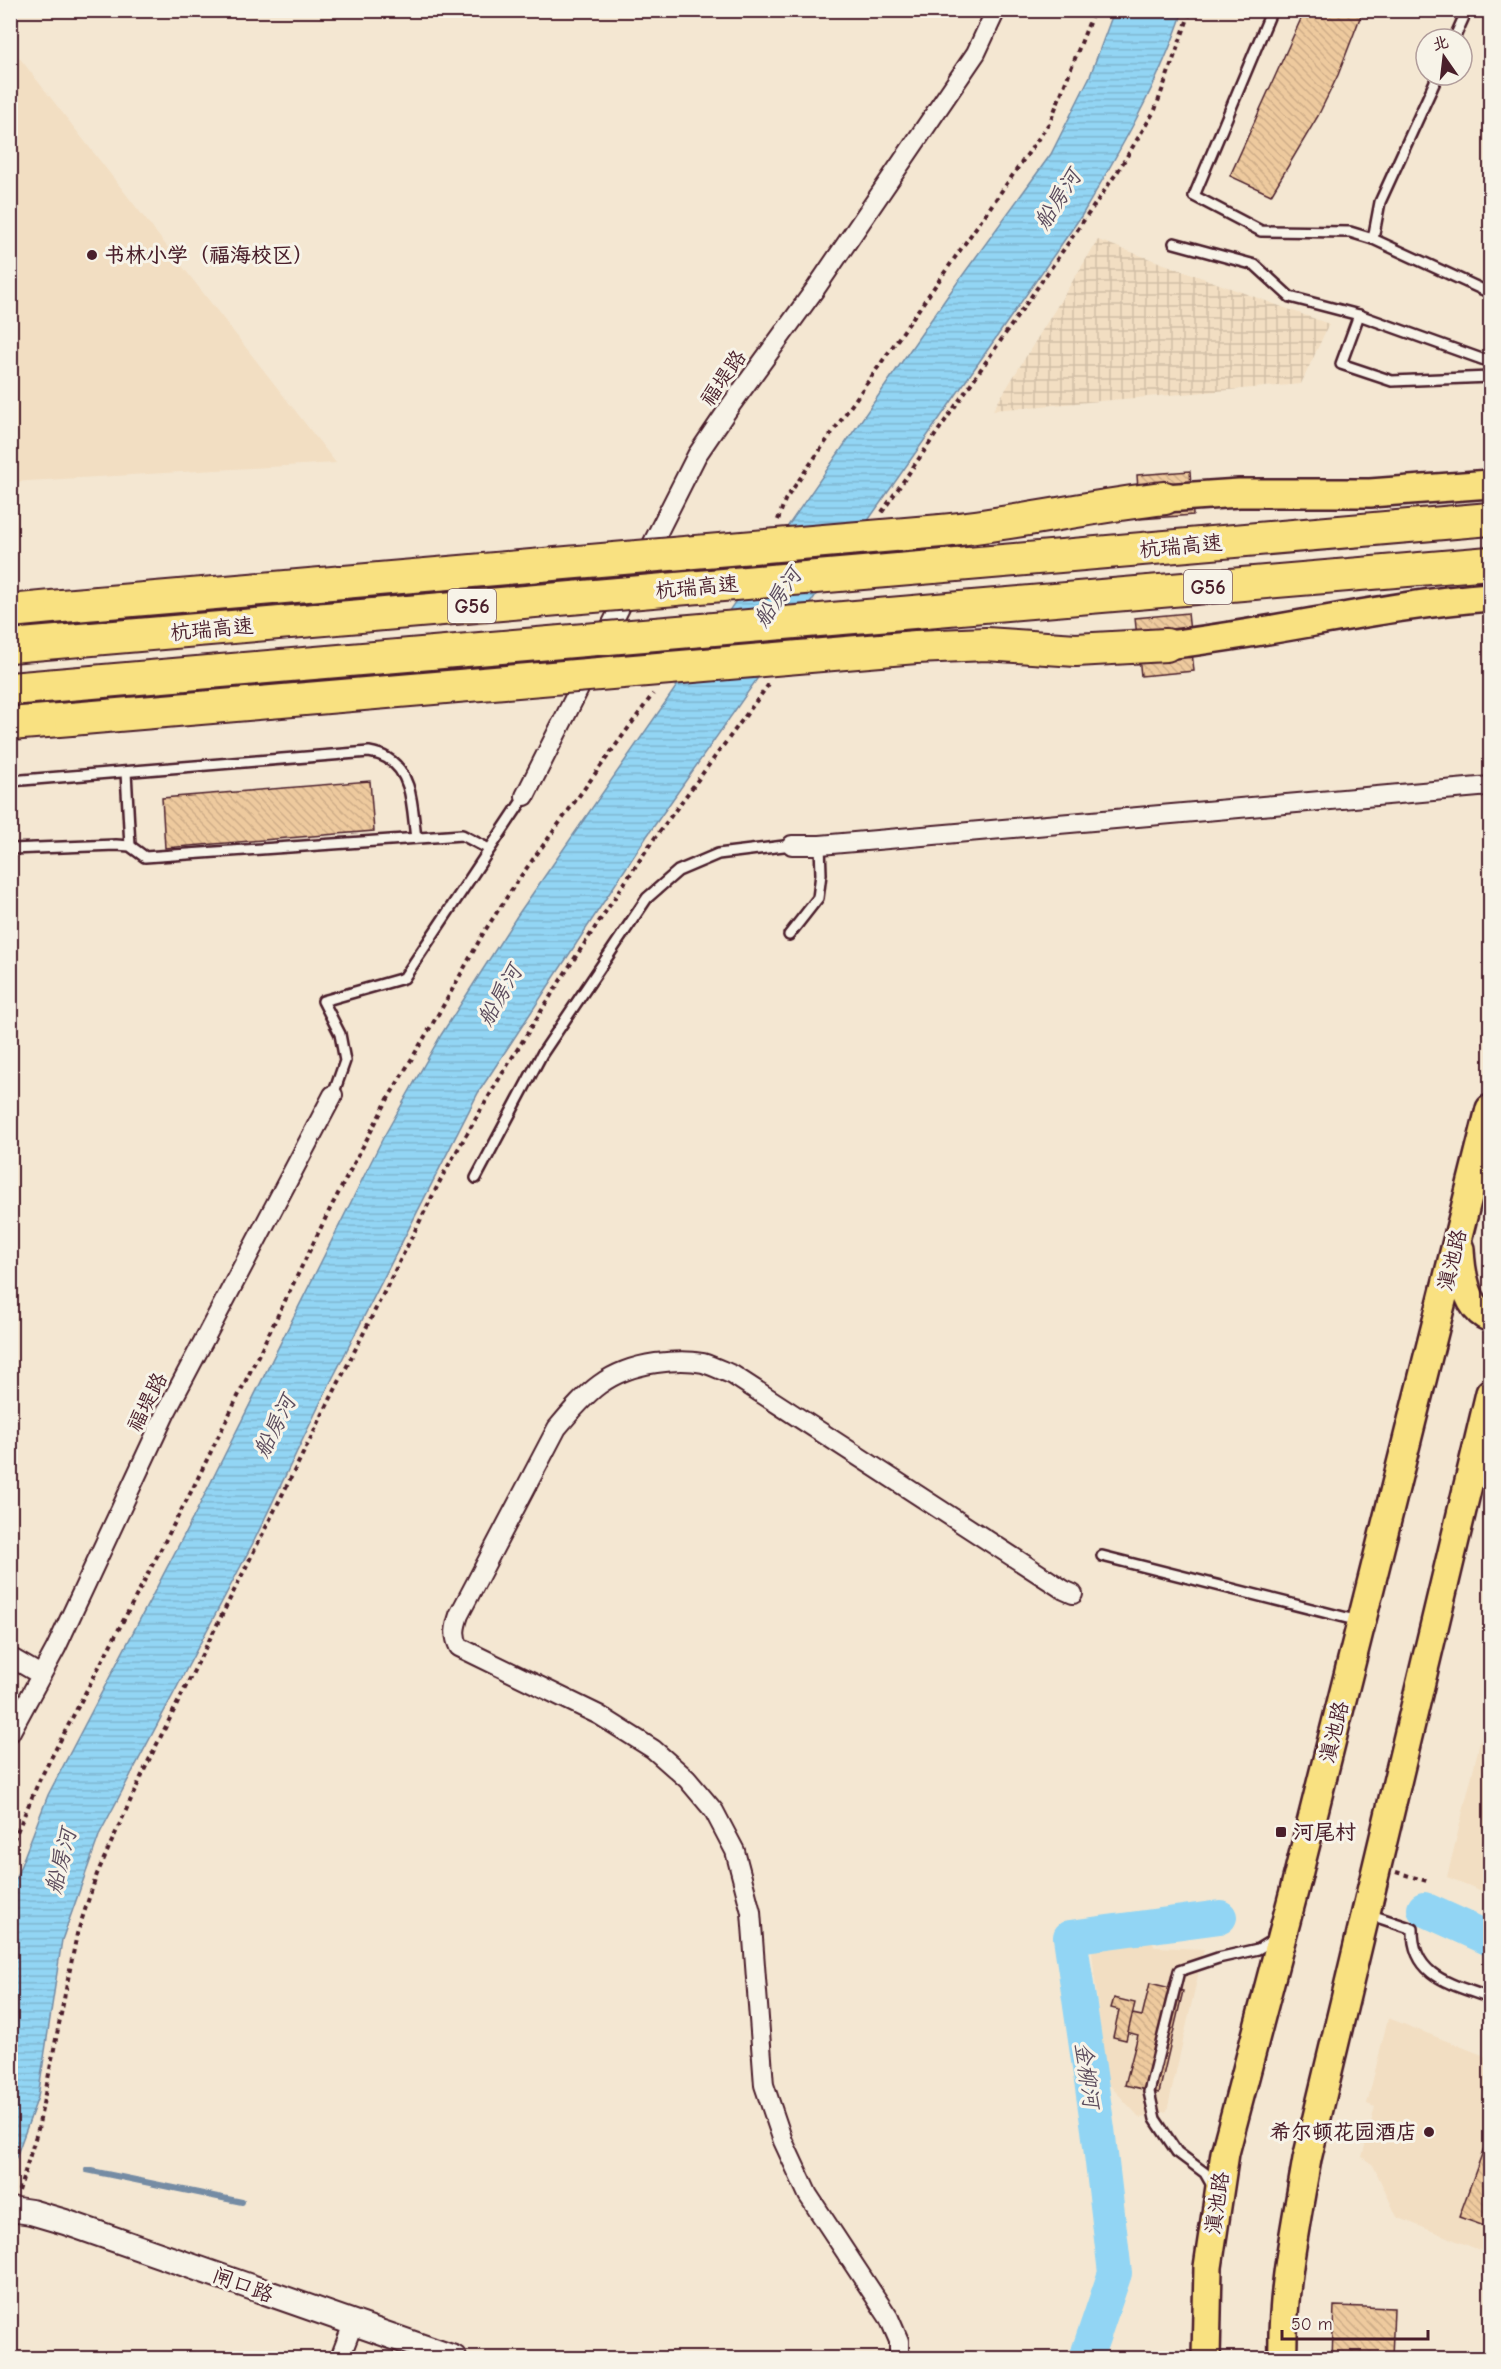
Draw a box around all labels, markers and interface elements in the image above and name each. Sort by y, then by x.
north arrow [1414,27,1474,87]
text: 北 [1431,33,1451,54]
water label: 船房河 [1029,162,1088,234]
place label: 书林小学（福海校区） [104,243,314,267]
marker: 书林小学（福海校区） [85,248,99,262]
street label: 福堤路 [695,345,751,411]
street label: 杭瑞高速 [1138,530,1224,562]
water label: 船房河 [748,561,809,632]
road number: G56 [1184,570,1232,604]
street label: 杭瑞高速 [654,571,740,603]
road number: G56 [448,589,496,623]
street label: 杭瑞高速 [169,613,255,645]
water label: 船房河 [472,958,529,1031]
street label: 滇池路 [1433,1227,1471,1293]
street label: 福堤路 [122,1368,172,1436]
water label: 船房河 [248,1388,303,1462]
street label: 滇池路 [1315,1699,1353,1765]
place label: 河尾村 [1293,1820,1356,1844]
water label: 船房河 [40,1823,82,1896]
marker: 河尾村 [1274,1825,1288,1839]
water label: 金柳河 [1070,2041,1105,2113]
place label: 希尔顿花园酒店 [1270,2120,1417,2144]
marker: 希尔顿花园酒店 [1422,2125,1436,2139]
street label: 滇池路 [1201,2170,1233,2236]
street label: 闸口路 [209,2263,277,2307]
scale bar [1282,2303,1428,2341]
text: 50 m [1291,2314,1333,2335]

